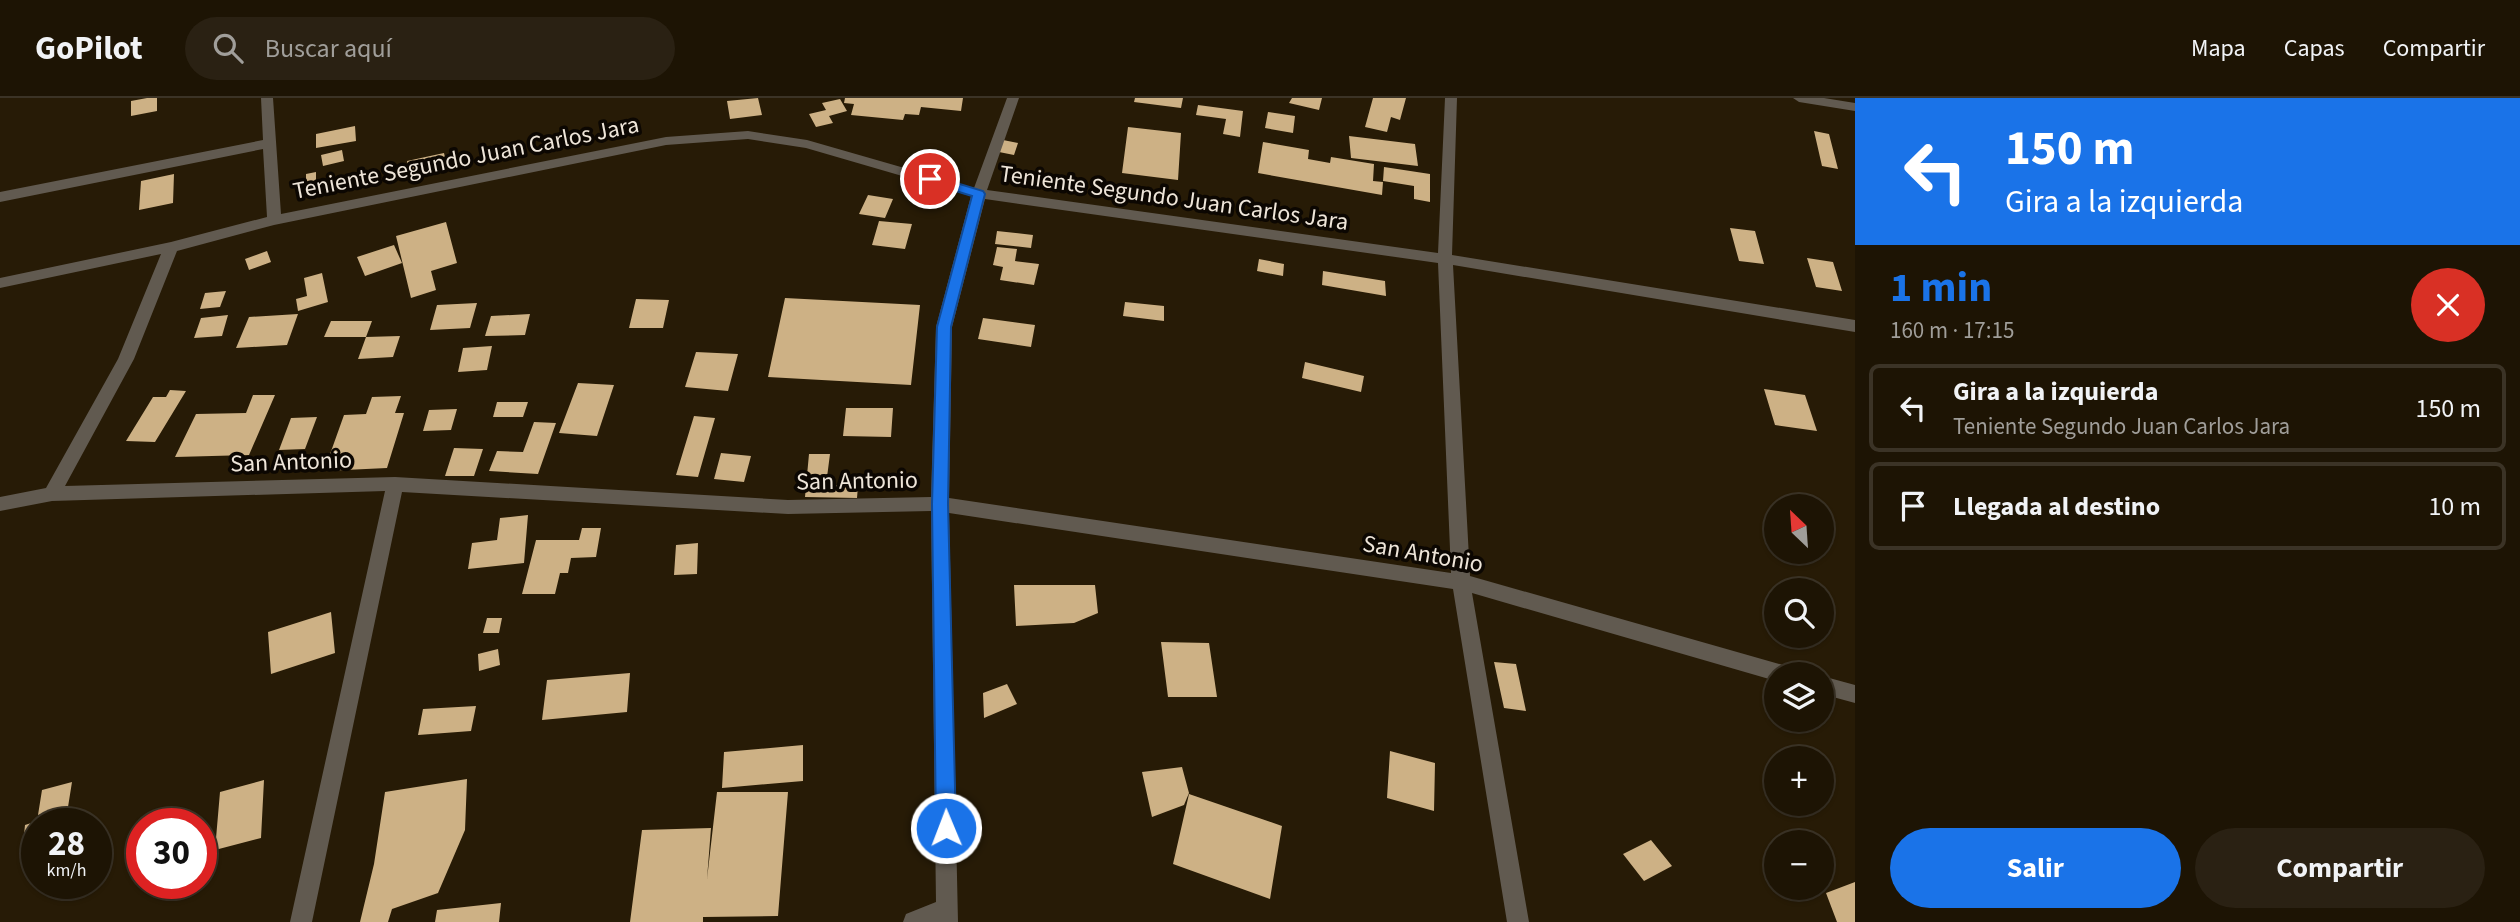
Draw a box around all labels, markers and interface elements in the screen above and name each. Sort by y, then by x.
search box [185,17,675,80]
text: GoPilot [35,25,143,72]
icon: search [209,29,247,67]
text: Buscar aquí [265,30,392,67]
text: Mapa [2191,31,2246,66]
text: Capas [2284,31,2345,66]
text: Compartir [2383,31,2485,66]
street label: Teniente Segundo Juan Carlos Jara [290,107,642,209]
text: 150 m [2005,114,2134,184]
icon: left [1890,126,1981,217]
pin [900,149,960,209]
street label: Teniente Segundo Juan Carlos Jara [997,156,1351,240]
icon: arrive [911,160,949,198]
text: Gira a la izquierda [2005,179,2243,225]
text: 1 min [1890,258,1992,318]
button: close [2411,268,2485,342]
text: 160 m · 17:15 [1890,314,2014,347]
text: Gira a la izquierda [1953,373,2158,410]
icon: left [1894,389,1932,427]
text: 150 m [2415,390,2481,427]
text: Teniente Segundo Juan Carlos Jara [1953,410,2290,443]
street label: San Antonio [230,442,352,482]
street label: San Antonio [796,462,918,500]
icon: arrive [1894,487,1932,525]
text: Llegada al destino [1953,488,2160,525]
text: 10 m [2428,488,2481,525]
north arrow [1764,494,1834,564]
map controls [1764,494,1834,900]
street label: San Antonio [1360,526,1486,582]
button: search [1764,578,1834,648]
button: layers [1764,662,1834,732]
button: + [1764,746,1834,816]
position arrow [909,791,983,865]
speed limit sign: 30 [126,808,217,899]
text: 28 [48,819,85,869]
button: Salir [1890,828,2181,908]
button: Compartir [2195,828,2485,908]
button: − [1764,830,1834,900]
text: km/h [47,858,86,883]

